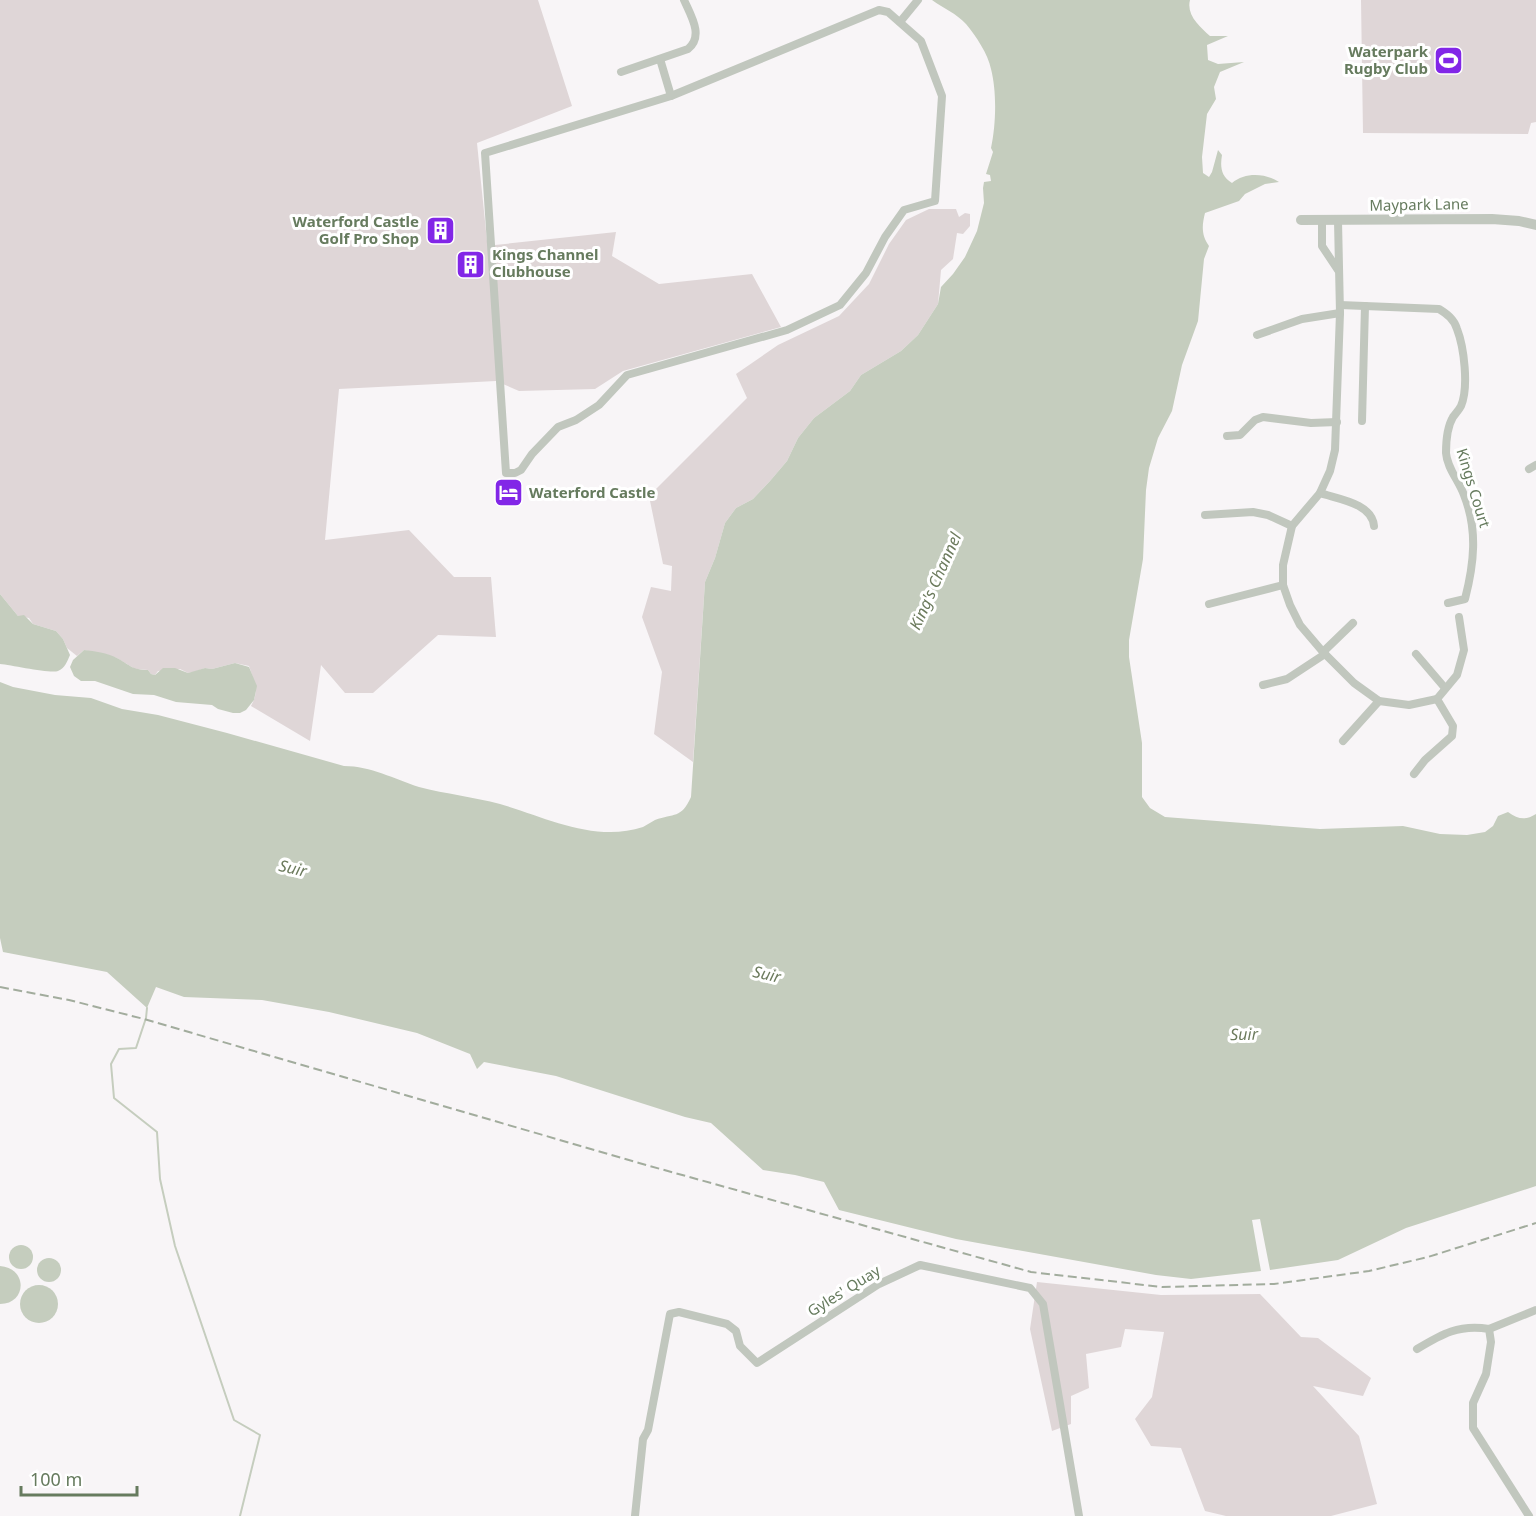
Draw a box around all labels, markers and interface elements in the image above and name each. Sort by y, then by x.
place label: Waterpark Rugby Club [1344,41,1429,78]
sports icon: Waterpark Rugby Club [1433,45,1465,77]
street label: Maypark Lane [1369,193,1469,215]
place label: Waterford Castle Golf Pro Shop [293,211,419,248]
building icon: Waterford Castle Golf Pro Shop [424,215,456,247]
place label: Kings Channel Clubhouse [492,244,598,281]
building icon: Kings Channel Clubhouse [455,248,487,280]
street label: Kings Court [1452,445,1496,530]
hotel icon: Waterford Castle [492,477,524,509]
place label: Waterford Castle [529,482,655,502]
water label: King's Channel [904,528,967,633]
water label: Suir [277,854,310,882]
water label: Suir [751,960,784,988]
water label: Suir [1230,1023,1259,1045]
street label: Gyles' Quay [803,1260,884,1320]
scale bar [21,1459,136,1497]
text: 100 m [30,1467,82,1491]

